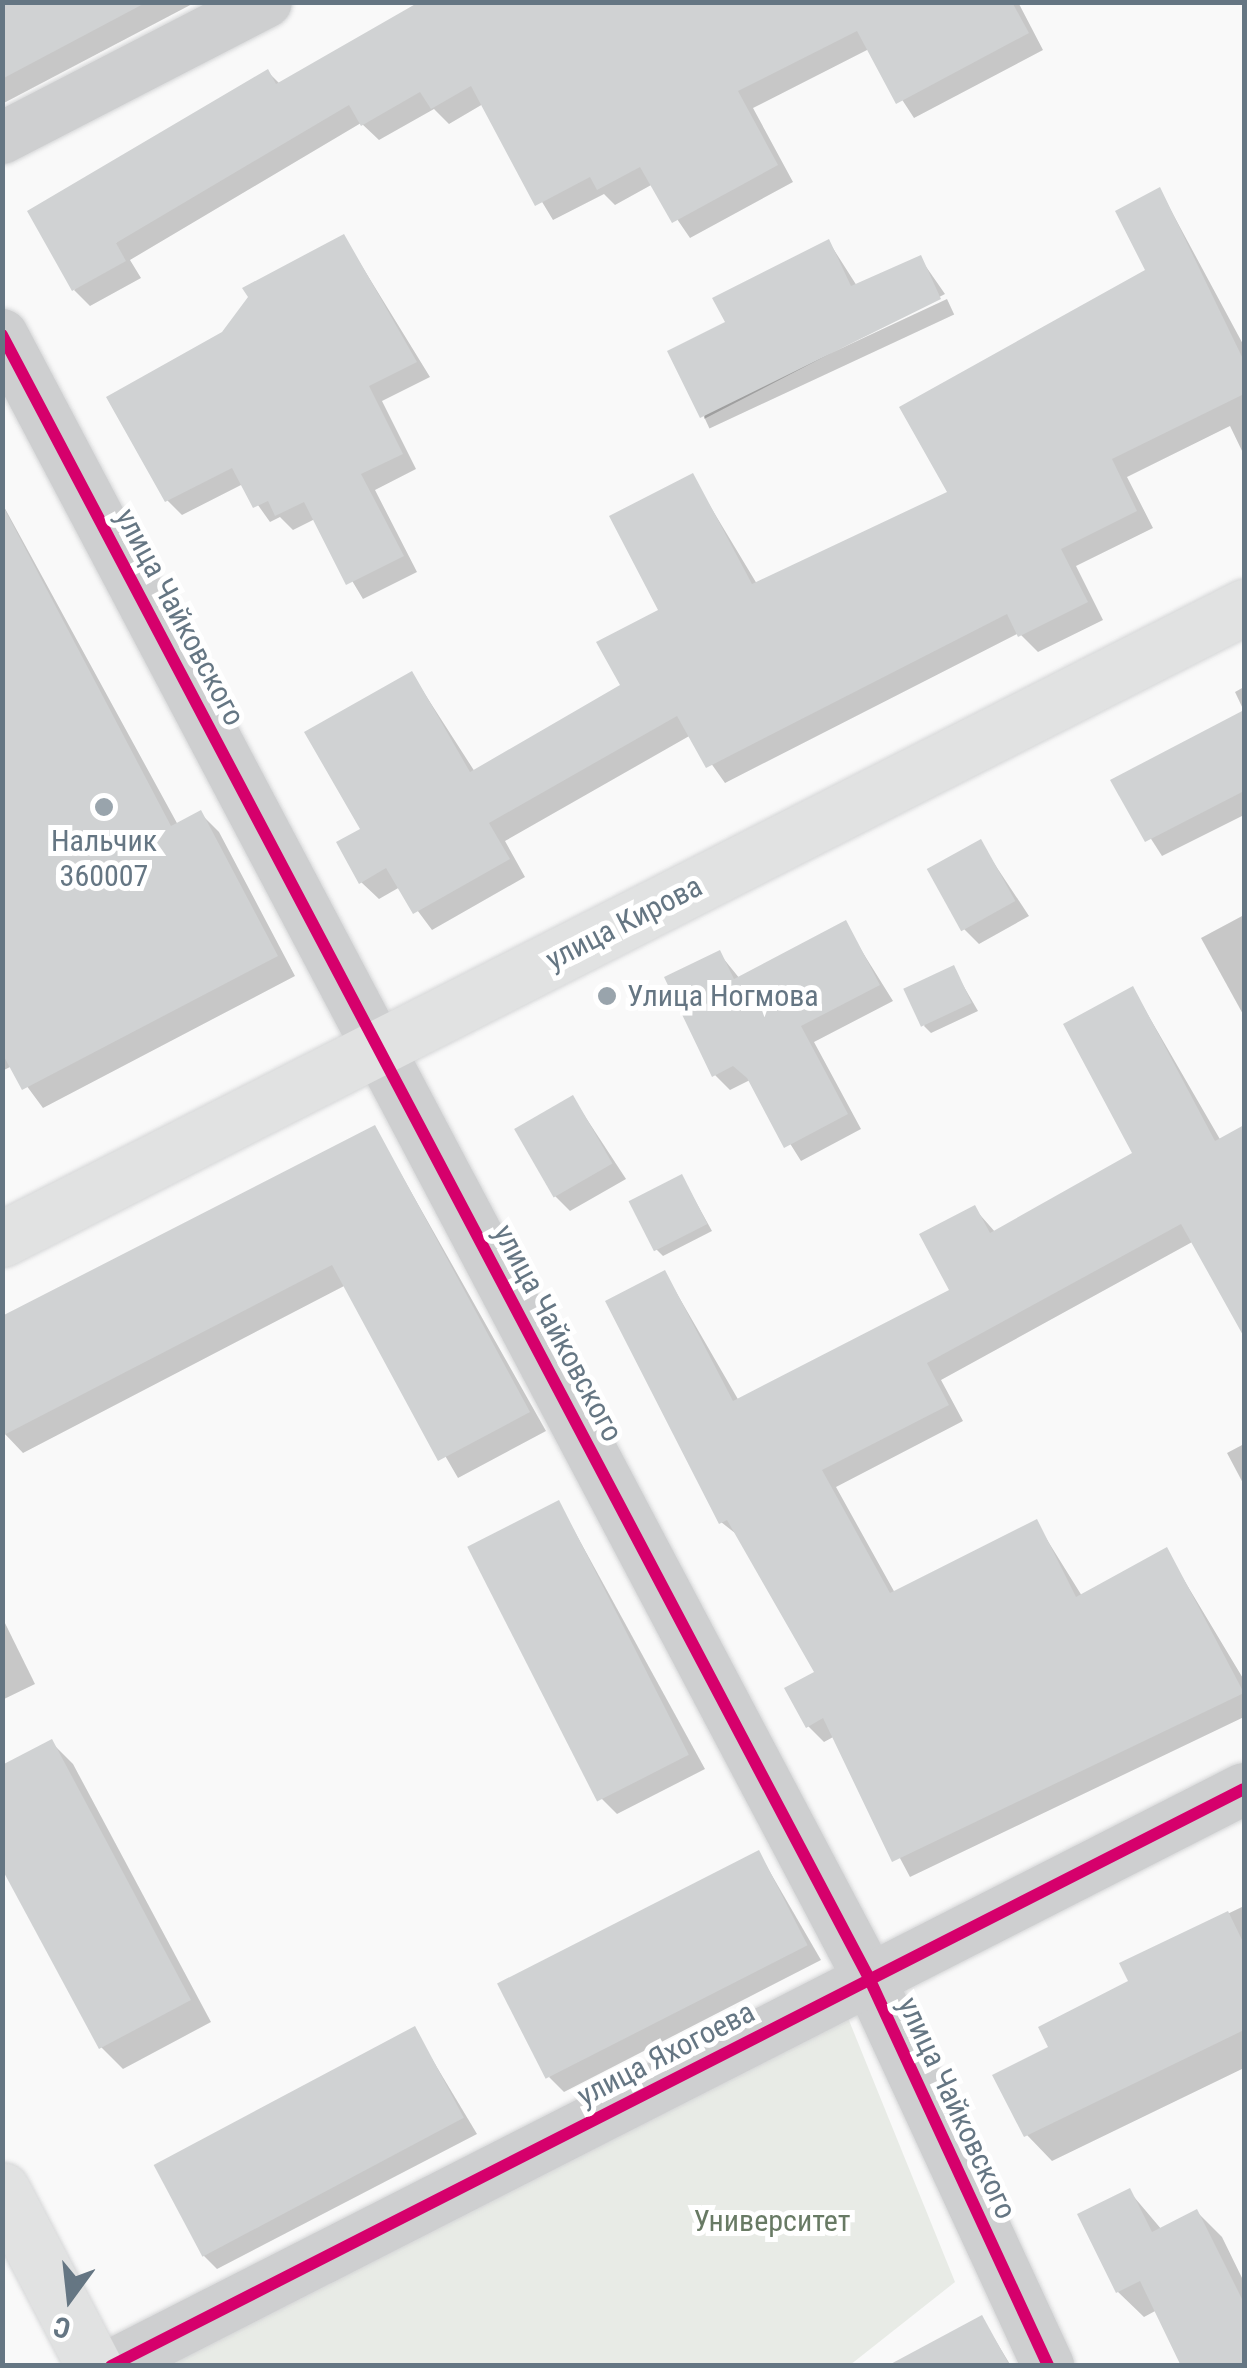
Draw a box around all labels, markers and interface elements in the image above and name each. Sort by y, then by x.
street label: улица Чайковского [108,502,252,732]
marker: Нальчик 360007 [93,796,115,818]
place label: Нальчик 360007 [51,823,157,894]
street label: улица Кирова [540,868,708,978]
place label: Улица Ногмова [627,978,819,1014]
marker: Улица Ногмова [596,985,618,1007]
street label: улица Чайковского [486,1218,630,1448]
street label: улица Чайковского [890,1991,1024,2225]
street label: улица Яхогоева [572,1994,760,2114]
park label: Университет [694,2203,850,2239]
north arrow [20,2248,120,2348]
text: С [50,2309,74,2345]

